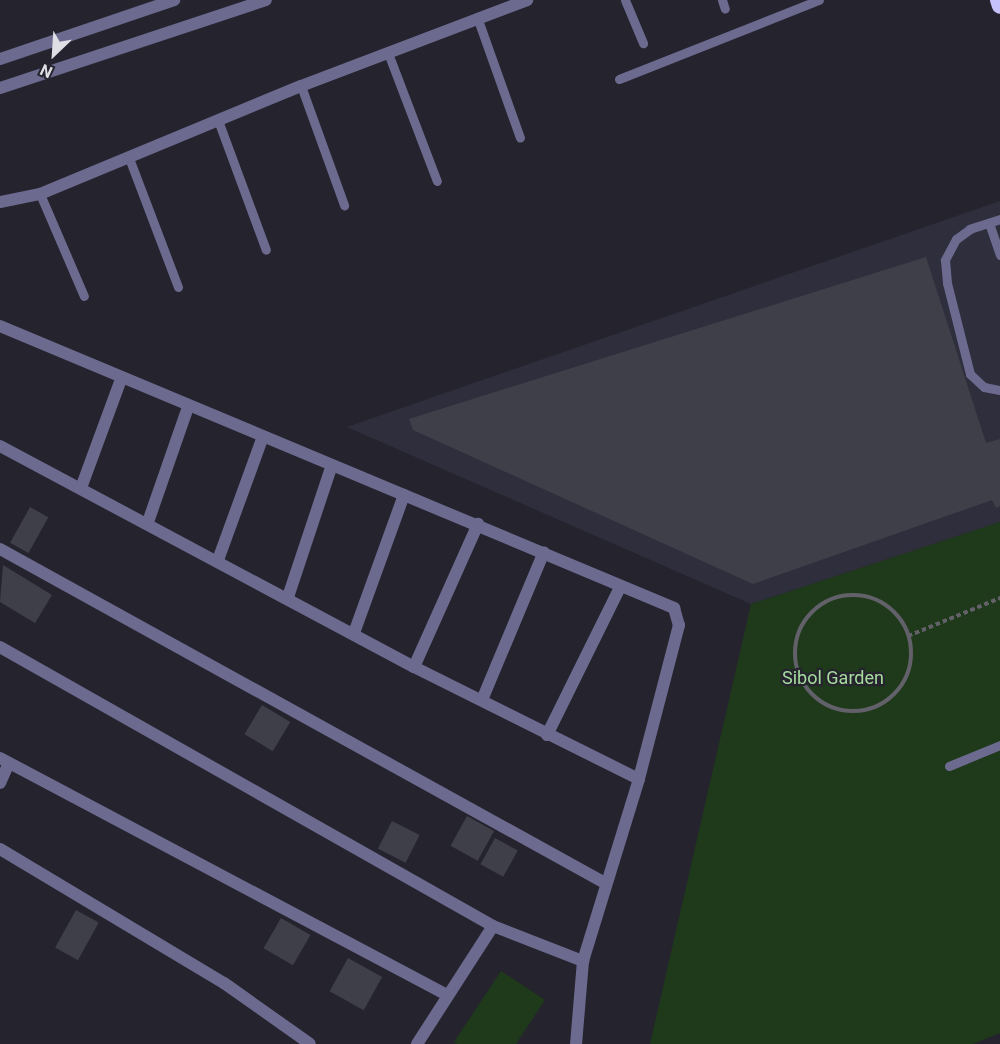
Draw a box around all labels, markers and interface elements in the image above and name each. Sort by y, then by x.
north arrow [24,24,84,84]
text: N [37,60,55,82]
park label: Sibol Garden [782,667,884,689]

